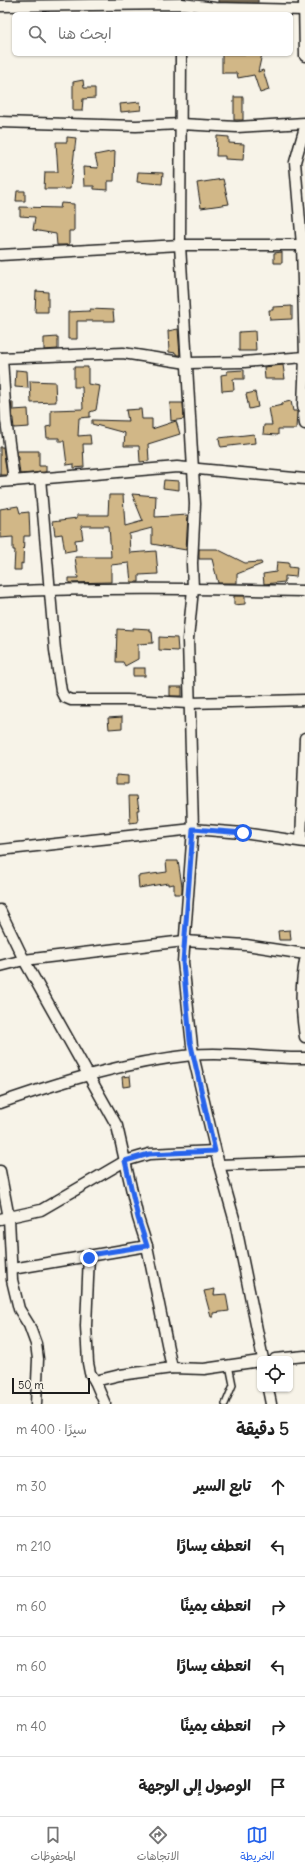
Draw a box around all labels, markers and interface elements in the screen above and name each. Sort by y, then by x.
search box [12,12,293,56]
icon: search [26,23,48,45]
text: ابحث هنا [58,24,112,43]
route start [234,824,252,842]
route end [80,1249,98,1267]
map controls [257,1356,293,1392]
button: locate [257,1356,293,1392]
scale bar [12,1376,90,1395]
text: 50 m [18,1378,44,1392]
text: 5 دقيقة [236,1418,289,1440]
text: سيرًا · 400 m [16,1421,87,1438]
text: تابع السير [194,1476,251,1495]
icon: ahead [267,1476,289,1498]
text: 30 m [16,1478,46,1495]
text: انعطف يسارًا [177,1536,251,1555]
icon: left [267,1536,289,1558]
text: 210 m [16,1538,51,1555]
text: انعطف يمينًا [180,1596,251,1615]
icon: right [267,1596,289,1618]
text: 60 m [16,1598,47,1615]
text: انعطف يسارًا [177,1656,251,1675]
icon: left [267,1656,289,1678]
text: 60 m [16,1658,47,1675]
text: انعطف يمينًا [180,1716,251,1735]
icon: right [267,1716,289,1738]
text: 40 m [16,1718,47,1735]
text: الوصول إلى الوجهة [138,1776,251,1795]
icon: arrive [267,1776,289,1798]
tab: المحفوظات [31,1824,76,1866]
tab: الاتجاهات [137,1824,179,1866]
tab: الخريطة [240,1824,275,1866]

